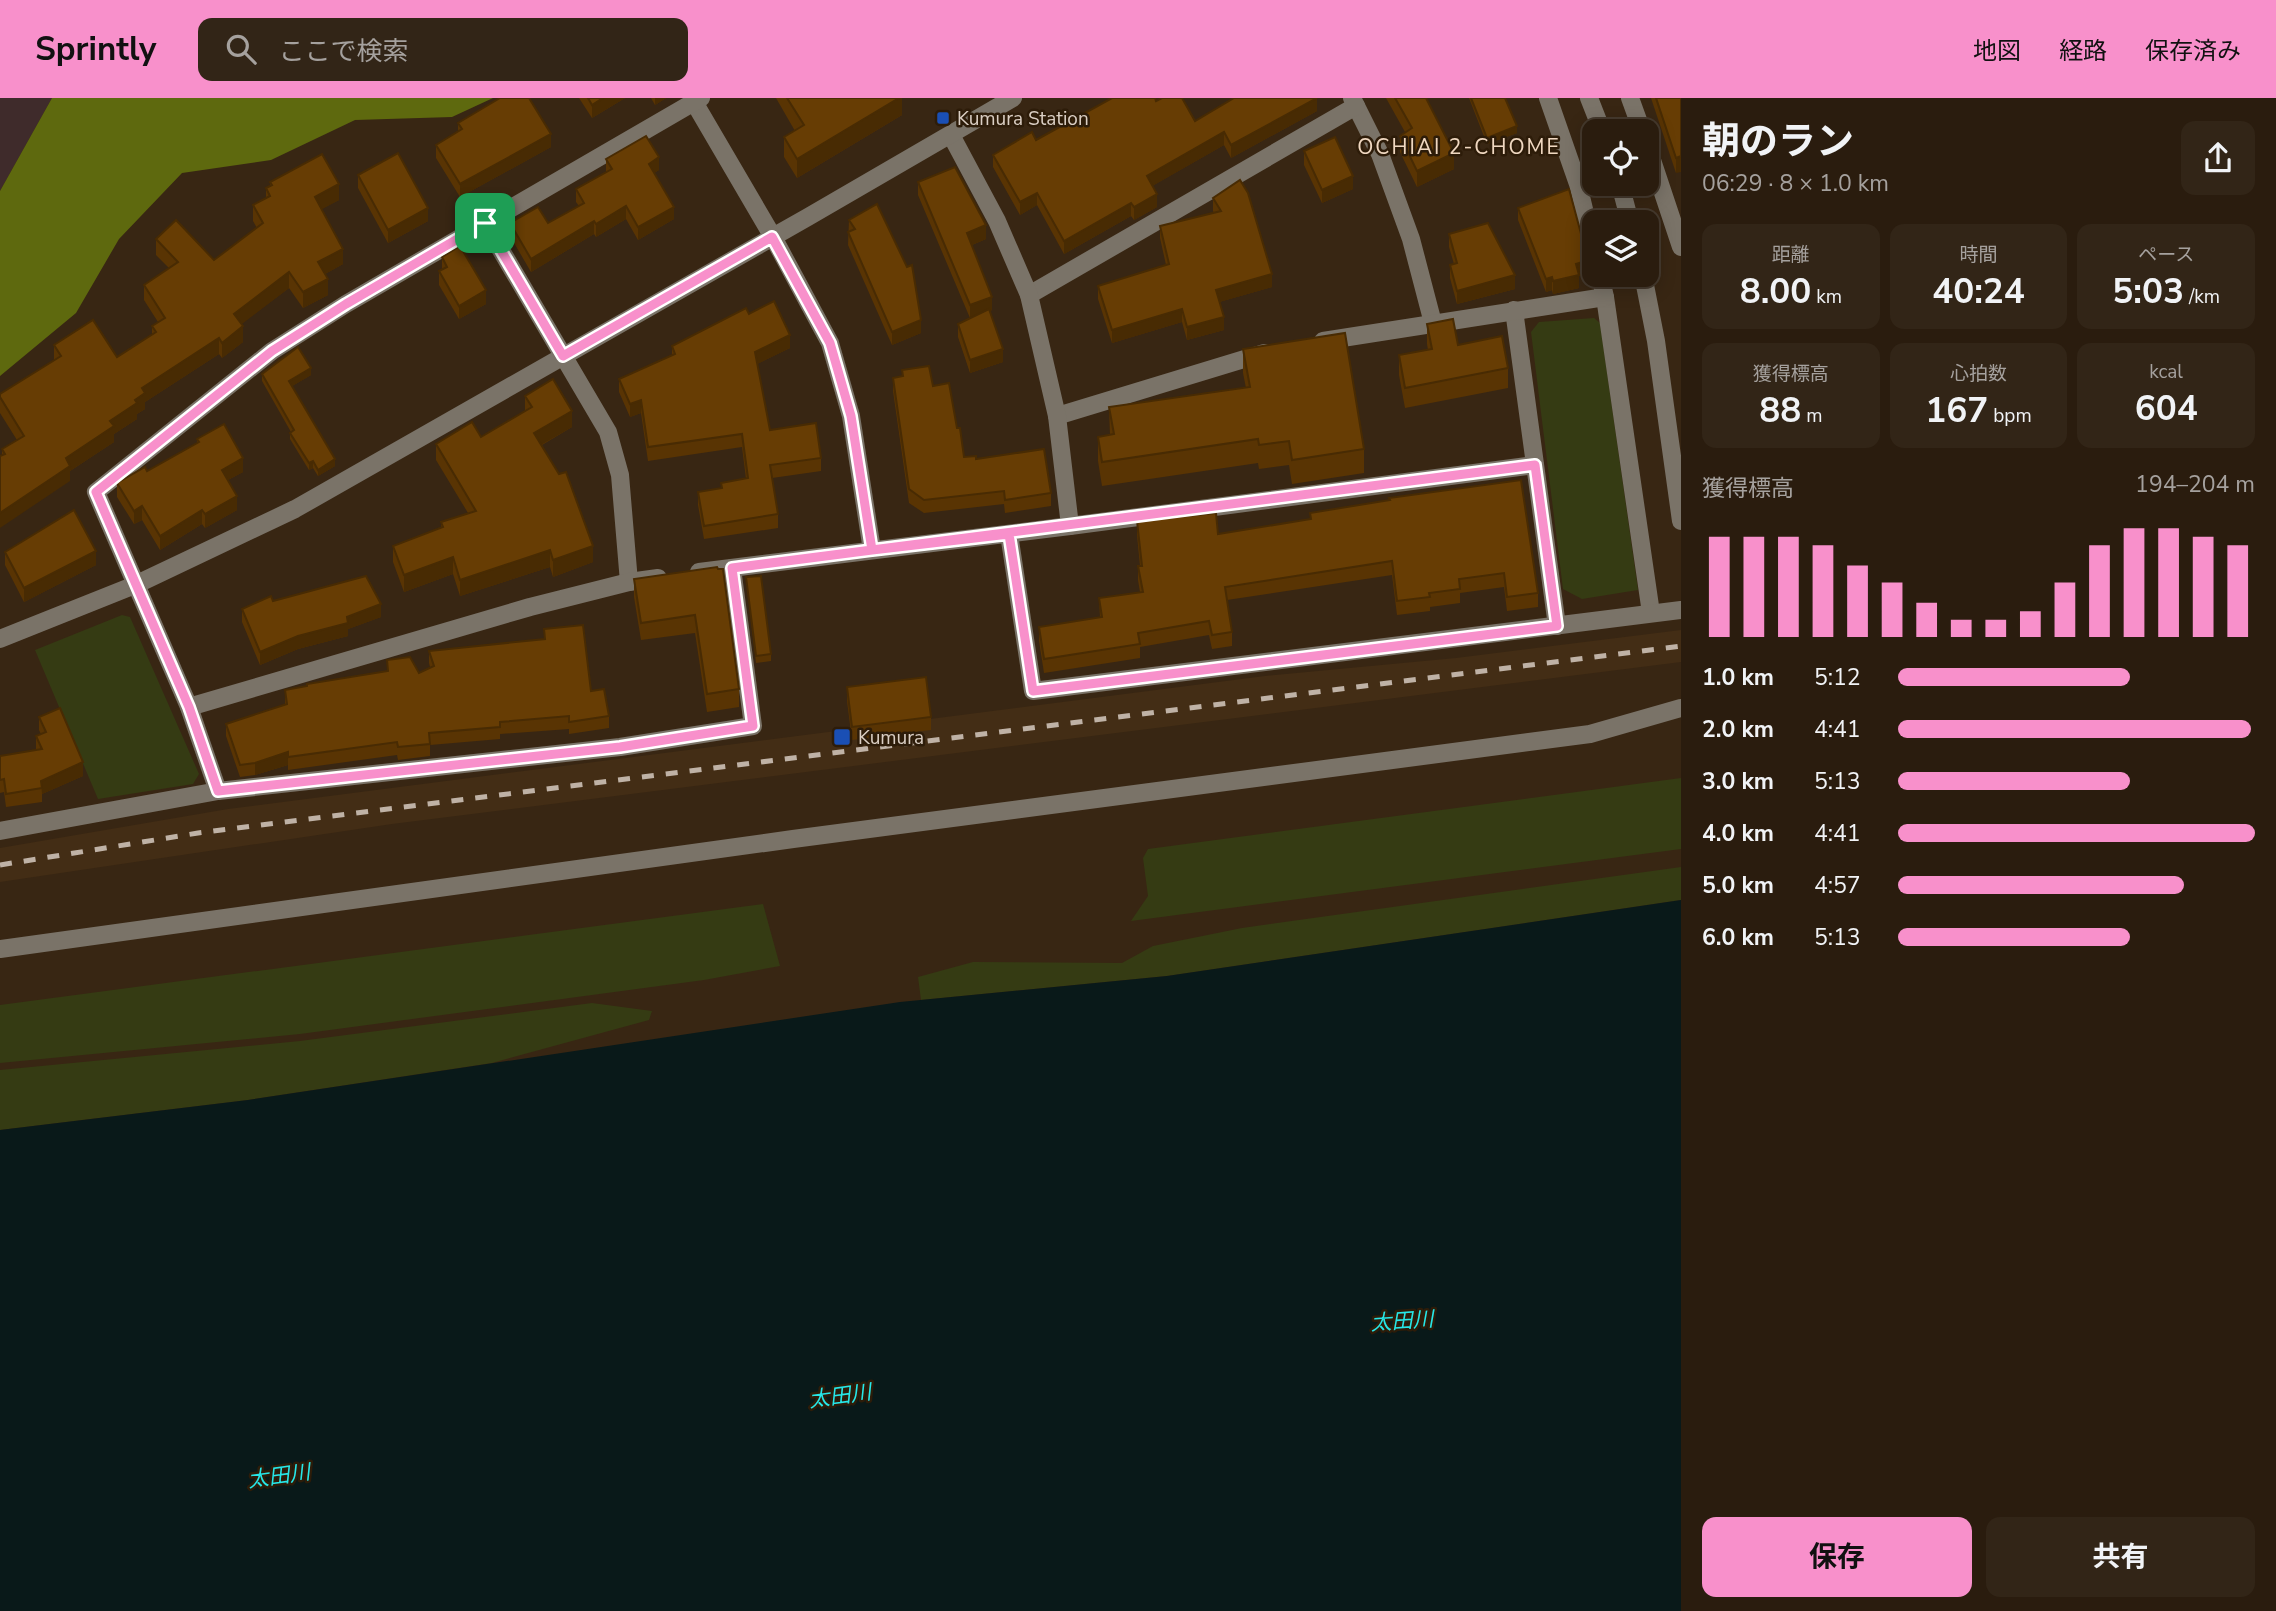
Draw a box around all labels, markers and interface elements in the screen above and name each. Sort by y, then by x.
search box [198,18,688,81]
text: Sprintly [35,27,156,72]
icon: search [222,30,260,68]
text: ここで検索 [278,34,408,69]
text: 地図 [1973,35,2021,67]
text: 経路 [2059,35,2107,67]
text: 保存済み [2145,35,2241,67]
place label: Kumura Station [957,106,1089,132]
marker: Kumura Station [935,110,951,126]
text: 朝のラン [1702,116,1854,167]
map controls [1582,119,1659,287]
button: locate [1582,119,1659,196]
button: share [2181,121,2255,195]
district label: OCHIAI 2-CHOME [1357,133,1561,161]
text: 06:29 · 8 × 1.0 km [1702,168,1889,199]
pin [455,193,515,253]
icon: arrive [466,204,504,242]
button: layers [1582,210,1659,287]
text: 距離 [1772,242,1810,268]
text: 時間 [1959,242,1998,268]
text: ペース [2138,242,2194,268]
text: 8.00 [1740,268,1811,315]
text: 40:24 [1932,268,2025,315]
text: 5:03 [2112,268,2184,315]
text: km [1811,284,1842,310]
text: /km [2184,284,2220,310]
text: kcal [2149,359,2183,385]
text: 獲得標高 [1753,361,1829,387]
text: 心拍数 [1950,361,2007,387]
text: 604 [2135,385,2198,432]
text: 88 [1759,387,1801,434]
text: 167 [1925,387,1988,434]
text: m [1801,403,1822,429]
text: bpm [1988,403,2032,429]
text: 194–204 m [2135,469,2255,500]
text: 獲得標高 [1702,473,1794,504]
text: 1.0 km [1702,662,1774,693]
text: 5:12 [1814,662,1861,693]
text: 2.0 km [1702,714,1774,745]
text: 4:41 [1814,714,1861,745]
place label: Kumura [858,725,924,751]
marker: Kumura [832,727,852,747]
text: 3.0 km [1702,766,1774,797]
text: 5:13 [1814,766,1861,797]
text: 4.0 km [1702,818,1774,849]
text: 4:41 [1814,818,1861,849]
text: 5.0 km [1702,870,1774,901]
text: 4:57 [1814,870,1861,901]
text: 6.0 km [1702,922,1774,953]
text: 5:13 [1814,922,1861,953]
water label: 太田川 [1370,1305,1436,1337]
water label: 太田川 [807,1377,875,1414]
water label: 太田川 [246,1457,314,1494]
button: 保存 [1702,1517,1972,1597]
button: 共有 [1986,1517,2255,1597]

